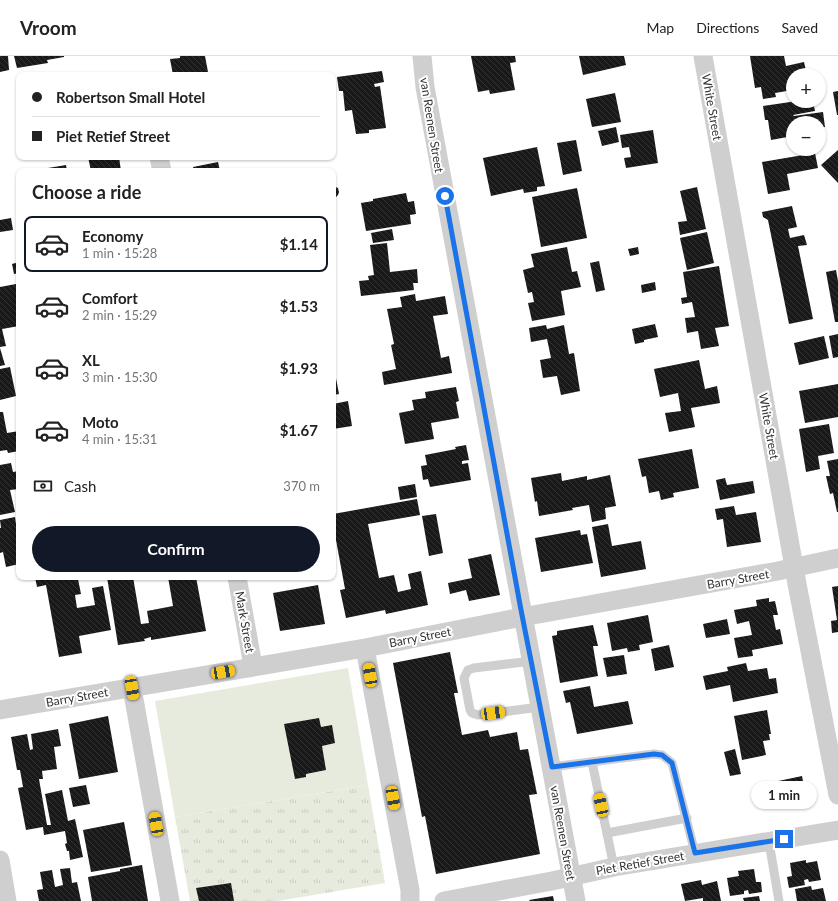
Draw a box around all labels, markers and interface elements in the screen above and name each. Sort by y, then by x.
text: Vroom [20,16,77,39]
text: Map [647,19,674,36]
text: Directions [696,19,759,36]
text: Saved [781,19,818,36]
map controls [786,68,826,156]
button: + [786,68,826,108]
street label: White Street [699,73,725,142]
street label: van Reenen Street [417,76,447,174]
text: Robertson Small Hotel [56,88,205,106]
button: − [786,116,826,156]
text: Piet Retief Street [56,127,170,145]
text: Choose a ride [32,181,141,203]
route start [436,187,454,205]
icon: car [34,226,70,262]
text: Economy [82,227,143,245]
text: $1.14 [280,235,318,253]
text: 1 min · 15:28 [82,245,157,261]
icon: car [34,288,70,324]
text: Comfort [82,289,138,307]
text: $1.53 [280,297,318,315]
text: 2 min · 15:29 [82,307,157,323]
icon: car [34,350,70,386]
text: XL [82,351,100,369]
text: $1.93 [280,359,318,377]
text: 3 min · 15:30 [82,369,157,385]
street label: White Street [756,392,782,461]
icon: car [34,412,70,448]
text: Moto [82,413,119,431]
text: $1.67 [280,421,318,439]
text: 4 min · 15:31 [82,431,157,447]
icon: cash [32,475,54,497]
text: Cash [64,477,96,495]
text: 370 m [283,478,320,494]
button: Confirm [32,526,320,572]
street label: Barry Street [706,566,771,592]
street label: Mark Street [232,590,258,655]
street label: Barry Street [388,624,453,650]
car [362,662,378,688]
car [210,664,236,680]
car [124,675,140,701]
street label: Barry Street [45,684,110,710]
car [480,705,506,721]
callout: 1 min [751,781,817,809]
street label: van Reenen Street [547,784,579,882]
car [385,785,401,811]
text: 1 min [768,787,800,803]
car [593,792,609,818]
car [148,811,164,837]
route end [775,830,793,848]
street label: Piet Retief Street [595,848,686,878]

